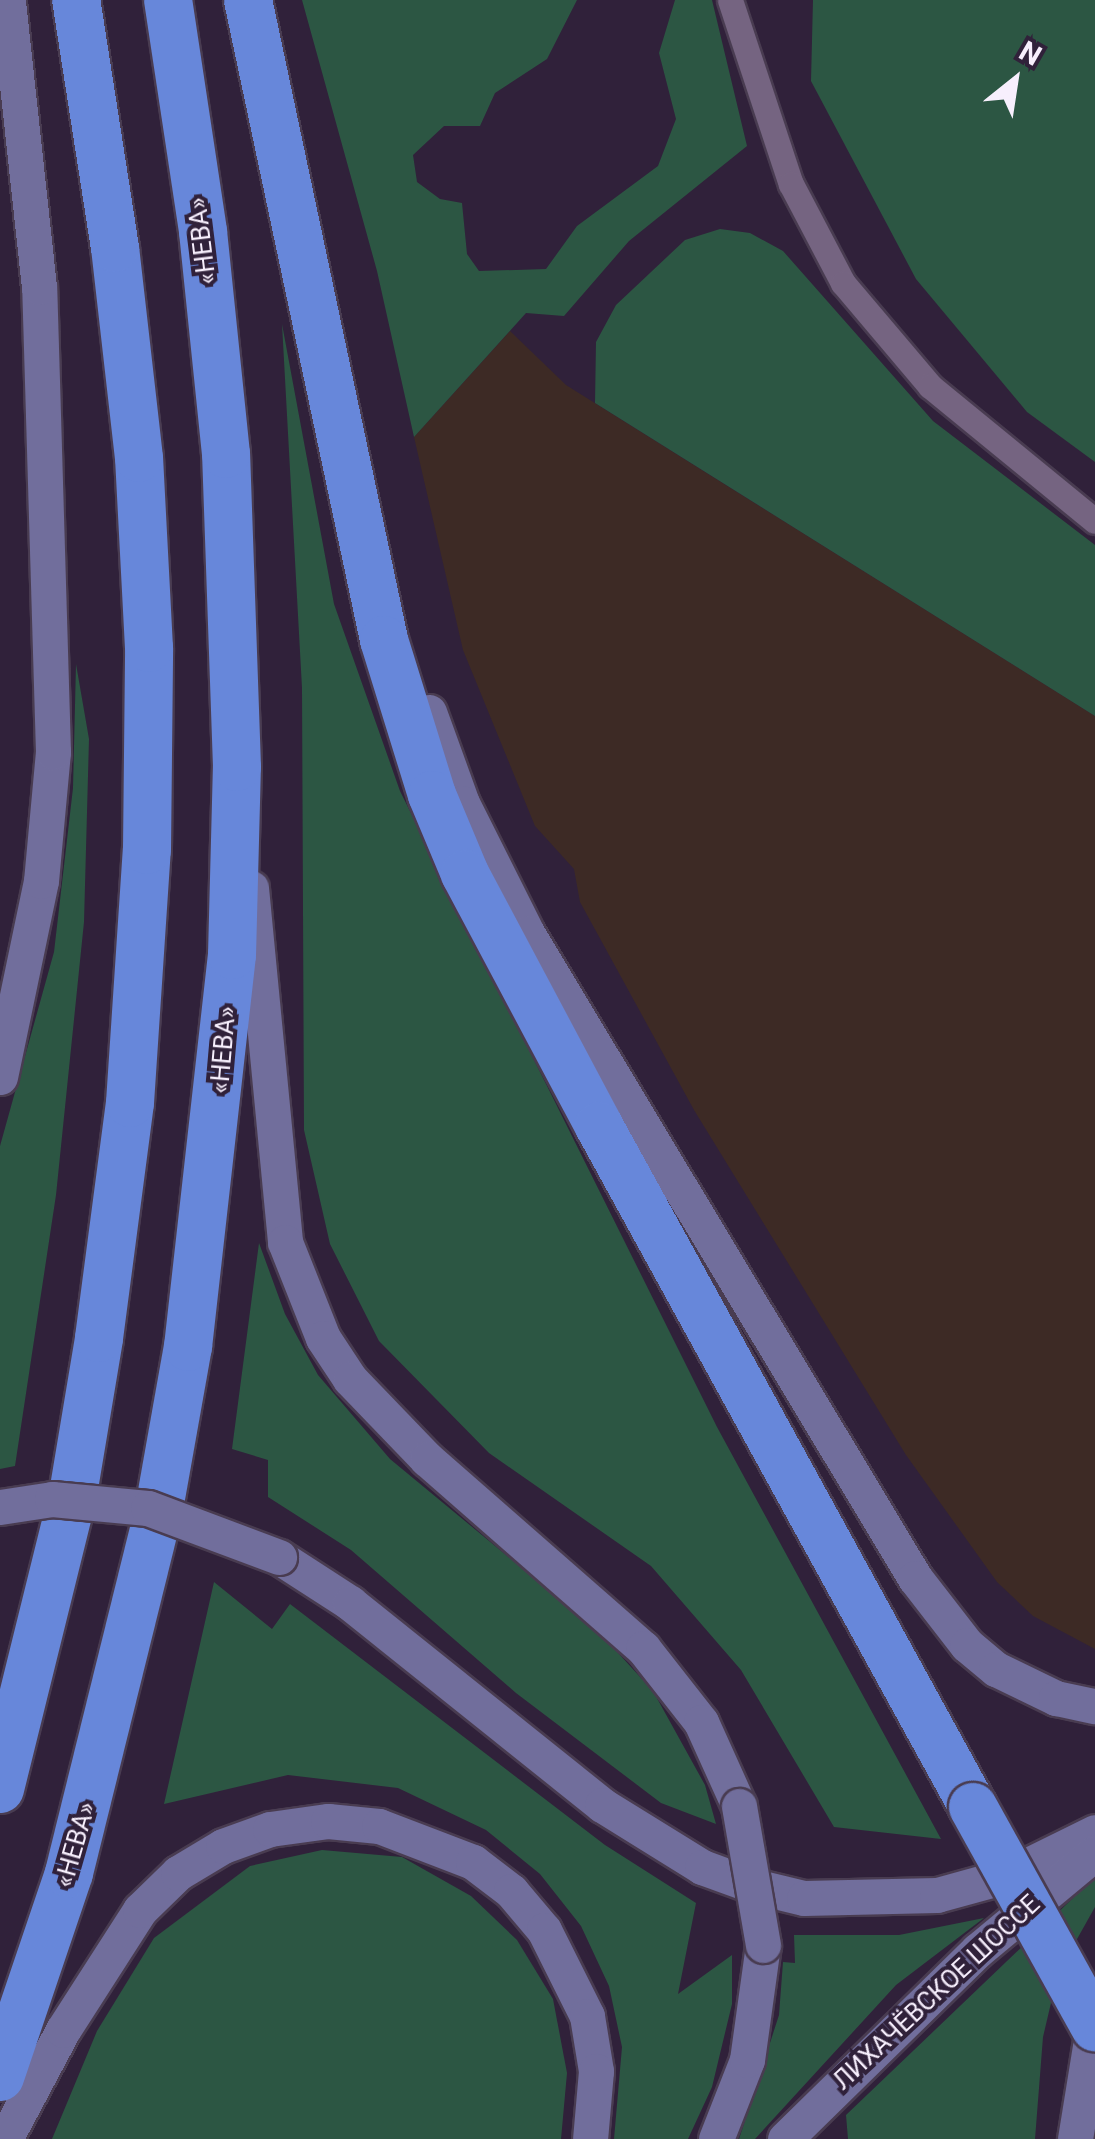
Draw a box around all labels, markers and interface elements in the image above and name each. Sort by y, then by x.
north arrow [965,30,1065,130]
text: N [1013,34,1047,73]
street label: «НЕВА» [183,196,223,286]
street label: «НЕВА» [205,1005,243,1095]
street label: «НЕВА» [50,1799,102,1891]
street label: ЛИХАЧЁВСКОЕ ШОССЕ [828,1890,1046,2096]

